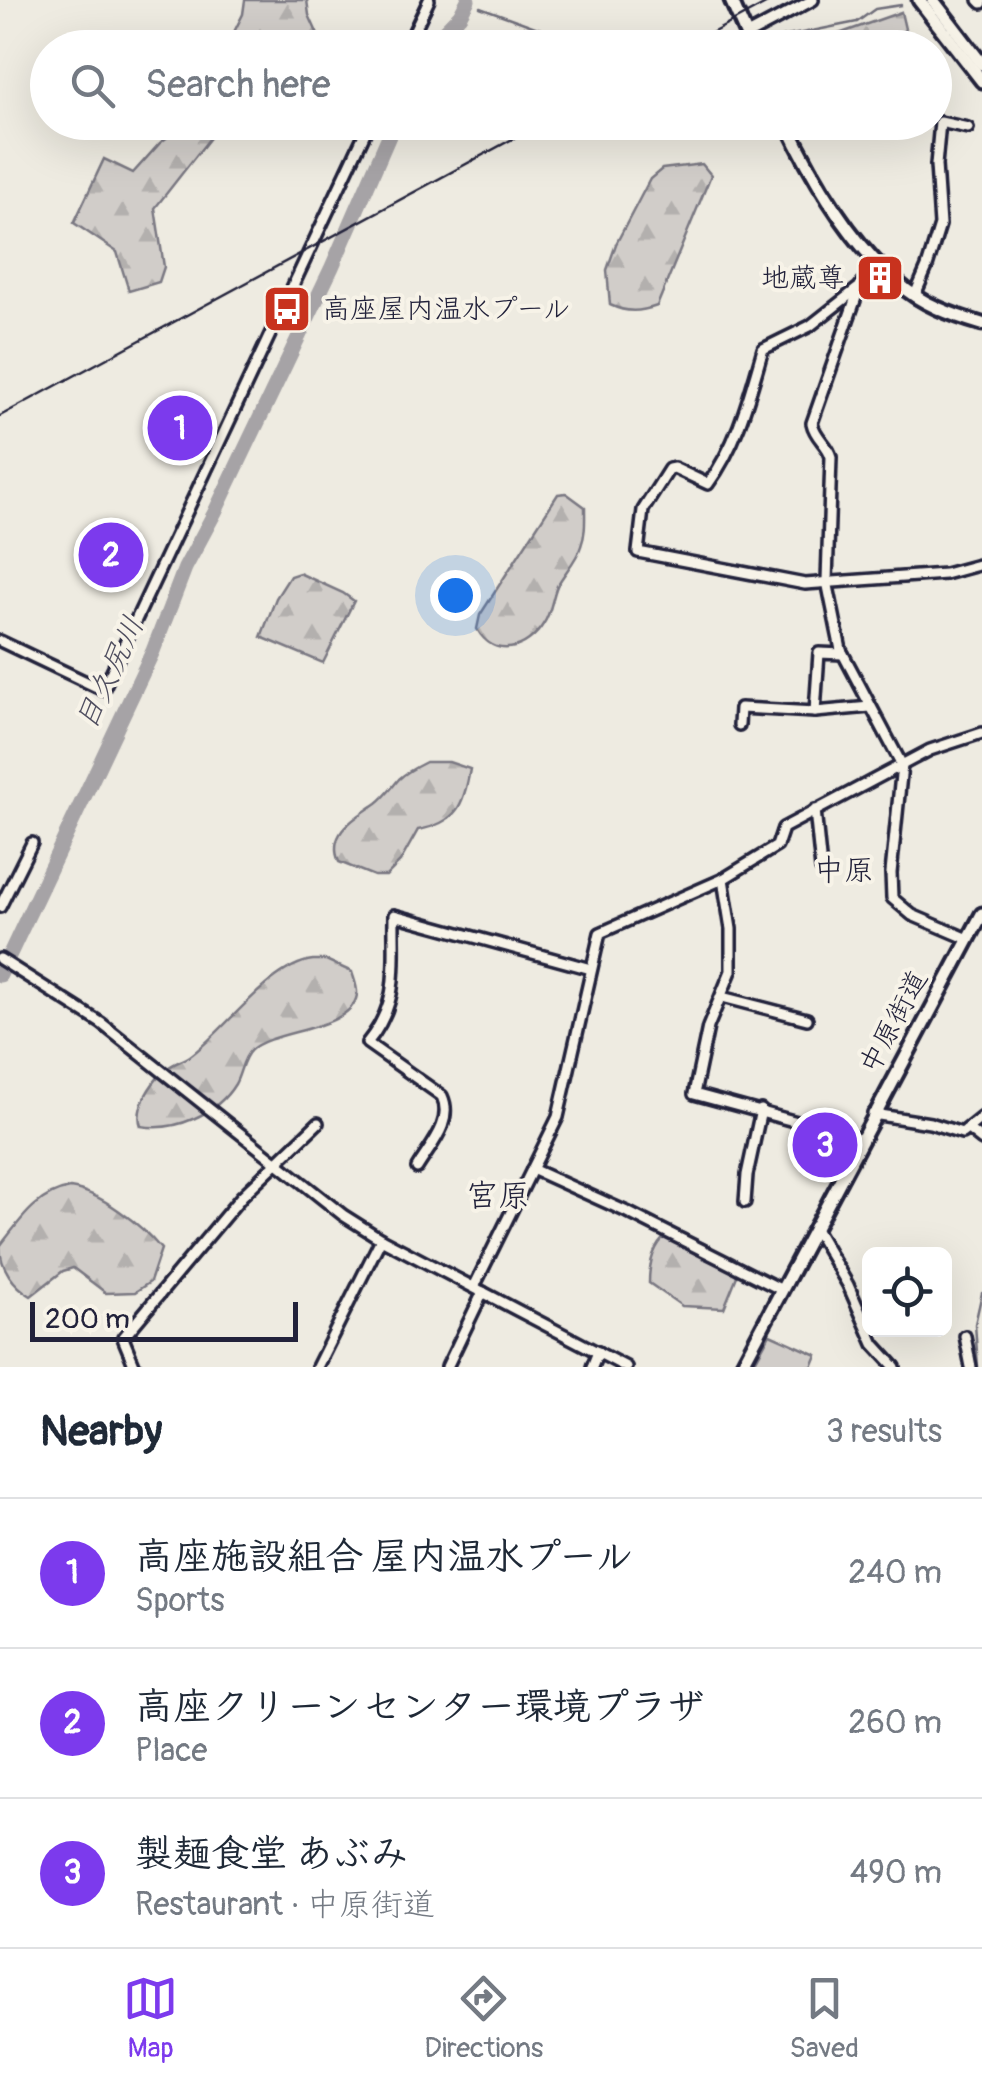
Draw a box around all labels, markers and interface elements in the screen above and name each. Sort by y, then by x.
search box [30,30,952,140]
icon: search [65,58,120,113]
text: Search here [145,61,331,109]
building icon: 地蔵尊 [854,252,906,304]
place label: 地蔵尊 [761,261,845,296]
bus stop icon: 高座屋内温水プール [261,283,313,335]
place label: 高座屋内温水プール [322,292,571,327]
pin: 1 [148,390,212,466]
pin: 2 [78,518,144,592]
your location [430,570,481,621]
water label: 目久尻川 [68,611,152,735]
district label: 中原 [814,852,874,889]
street label: 中原街道 [852,964,936,1080]
pin: 3 [792,1108,858,1182]
district label: 宮原 [466,1176,530,1216]
map controls [862,1247,952,1337]
button: locate [862,1247,952,1337]
scale bar [30,1297,298,1342]
text: 200 m [45,1302,130,1337]
text: Nearby [40,1406,162,1458]
text: 3 results [826,1412,942,1452]
text: 高座施設組合 屋内温水プール [135,1533,633,1581]
text: 1 [66,1553,79,1593]
text: 240 m [848,1553,942,1593]
text: Sports [135,1581,225,1621]
text: 高座クリーンセンター環境プラザ [135,1683,705,1731]
text: 2 [64,1703,81,1743]
text: 260 m [848,1703,942,1743]
text: Place [135,1731,207,1771]
text: 製麺食堂 あぶみ [135,1830,409,1878]
text: 3 [64,1853,81,1893]
text: 490 m [850,1853,942,1893]
text: Restaurant · 中原街道 [135,1885,435,1925]
tab: Map [123,1971,178,2066]
tab: Directions [424,1971,543,2066]
tab: Saved [789,1971,859,2066]

